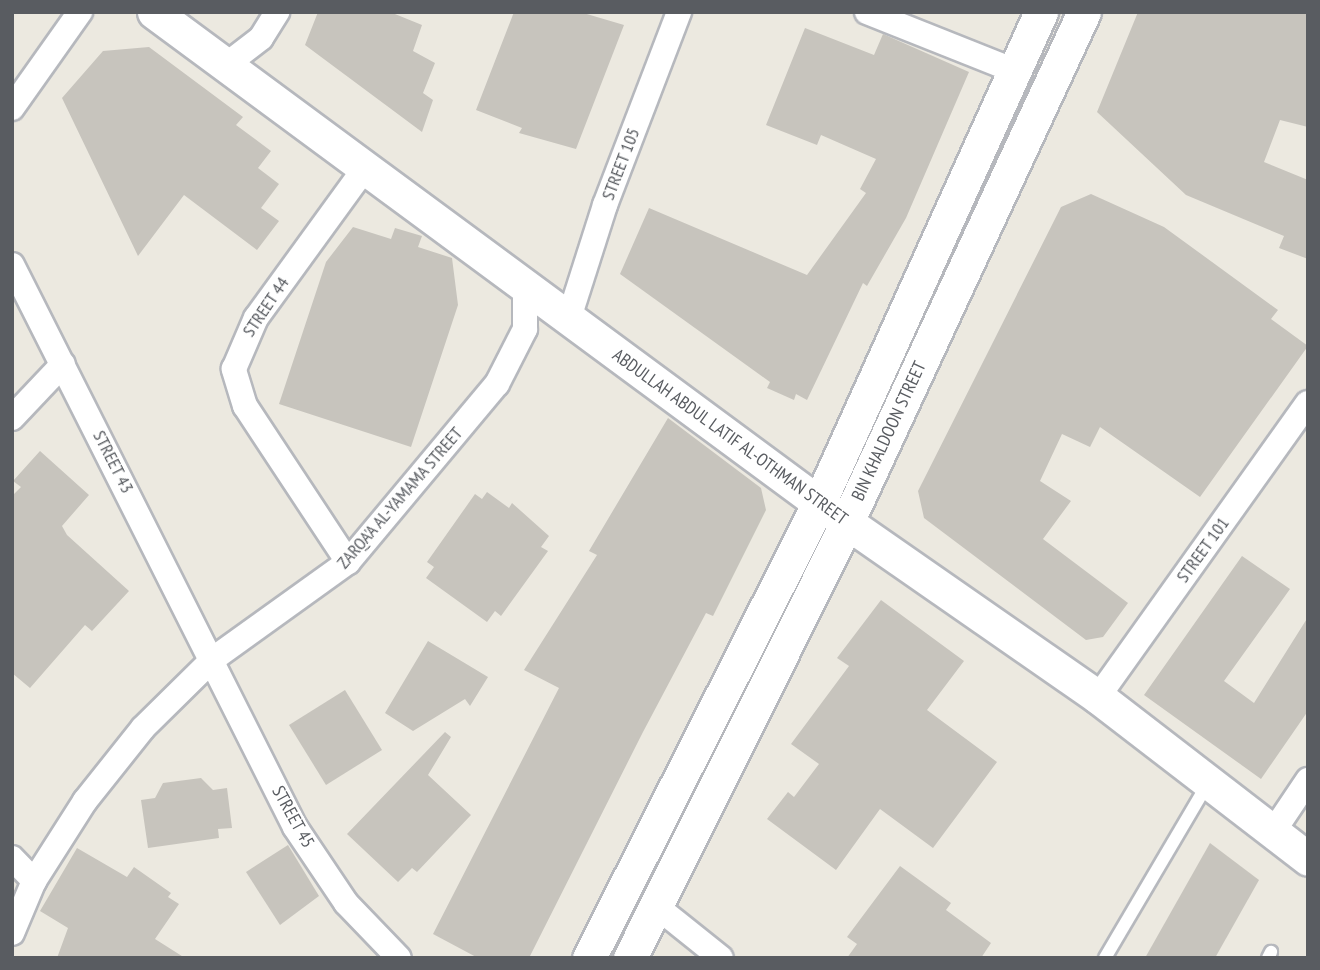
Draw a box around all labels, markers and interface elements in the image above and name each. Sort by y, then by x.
street label: STREET 105 [597,125,645,203]
street label: STREET 44 [238,273,294,341]
street label: ABDULLAH ABDUL LATIF AL-OTHMAN STREET [608,344,852,530]
street label: BIN KHALDOON STREET [847,358,931,504]
street label: ZARQA'A AL-YAMAMA STREET [332,422,468,574]
street label: STREET 43 [88,427,138,497]
street label: STREET 101 [1172,513,1234,587]
street label: STREET 45 [267,782,319,852]

